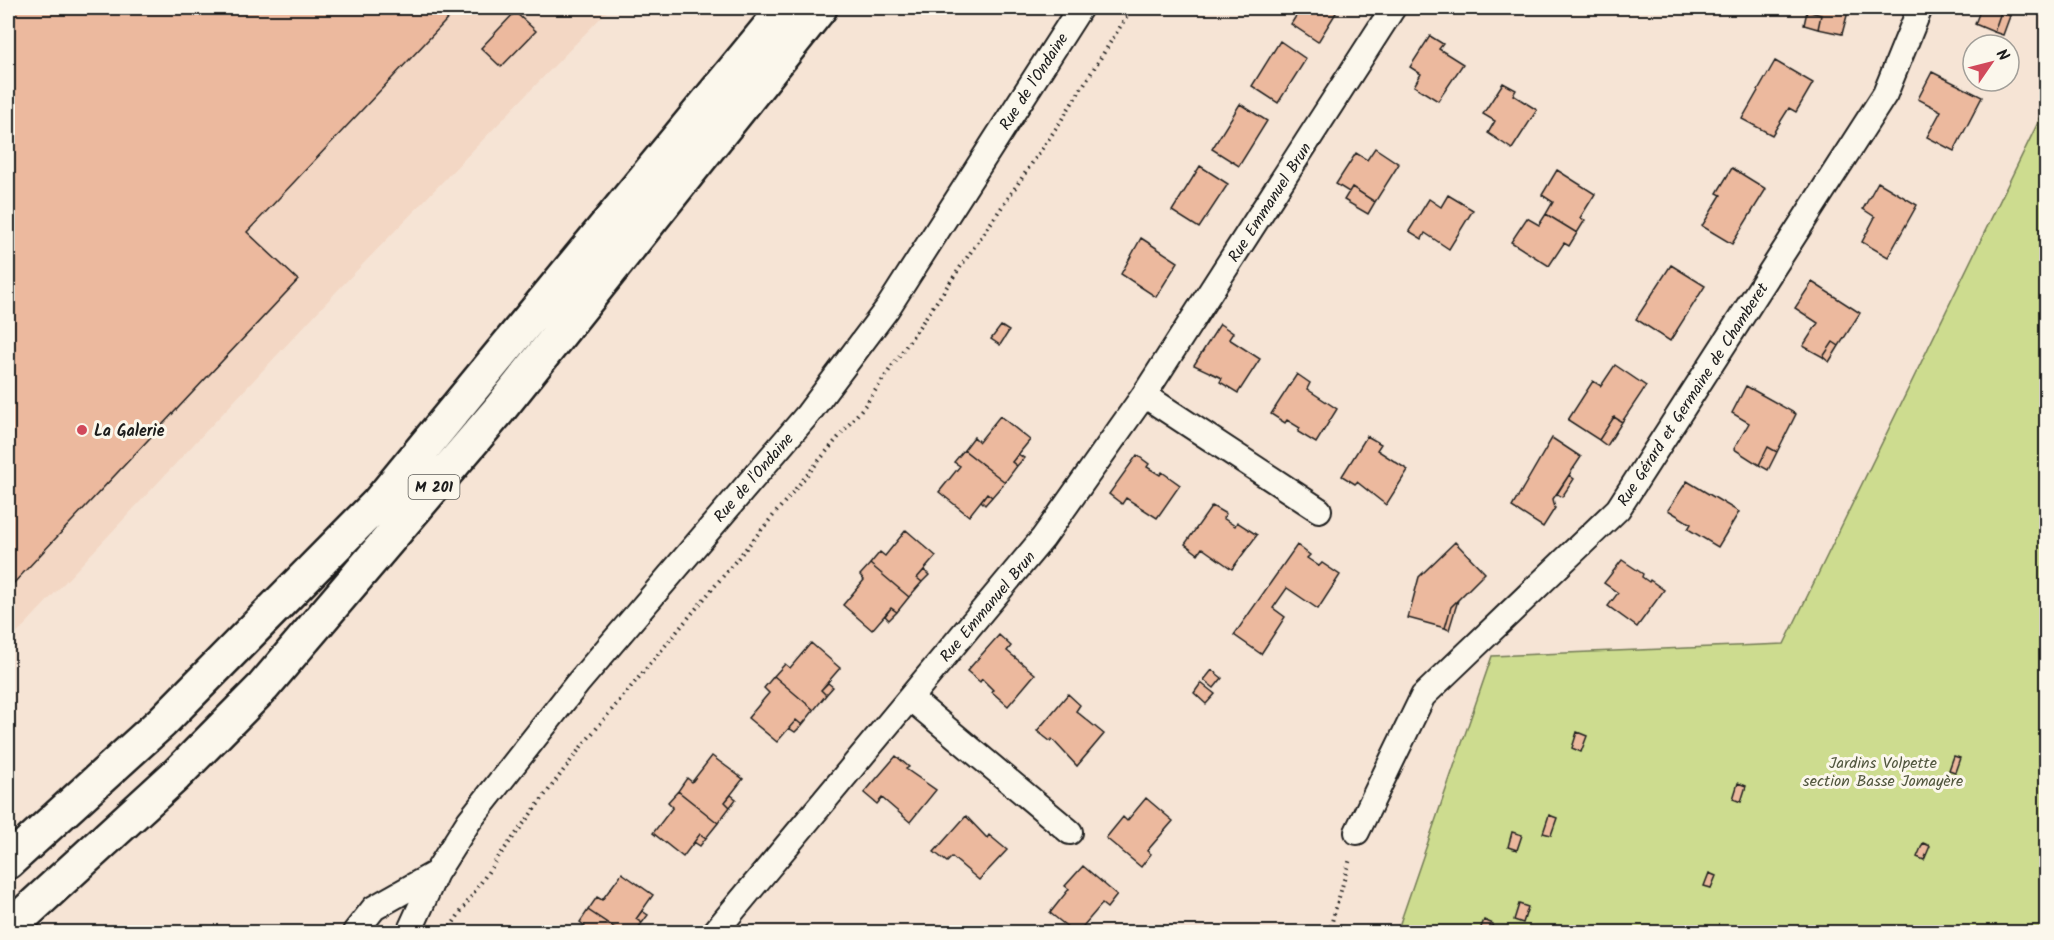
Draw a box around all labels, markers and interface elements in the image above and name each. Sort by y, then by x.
street label: Rue de l'Ondaine [993,28,1075,136]
north arrow [1961,33,2021,93]
text: N [1989,44,2015,67]
street label: Rue Emmanuel Brun [1222,138,1318,268]
street label: Rue Gérard et Germaine de Chamberet [1611,277,1776,512]
place label: La Galerie [94,419,165,444]
marker: La Galerie [75,423,89,437]
street label: Rue de l'Ondaine [708,428,800,528]
road number: M 201 [408,475,460,499]
street label: Rue Emmanuel Brun [934,546,1042,668]
park label: Jardins Volpette section Basse Jomayère [1803,751,1963,794]

